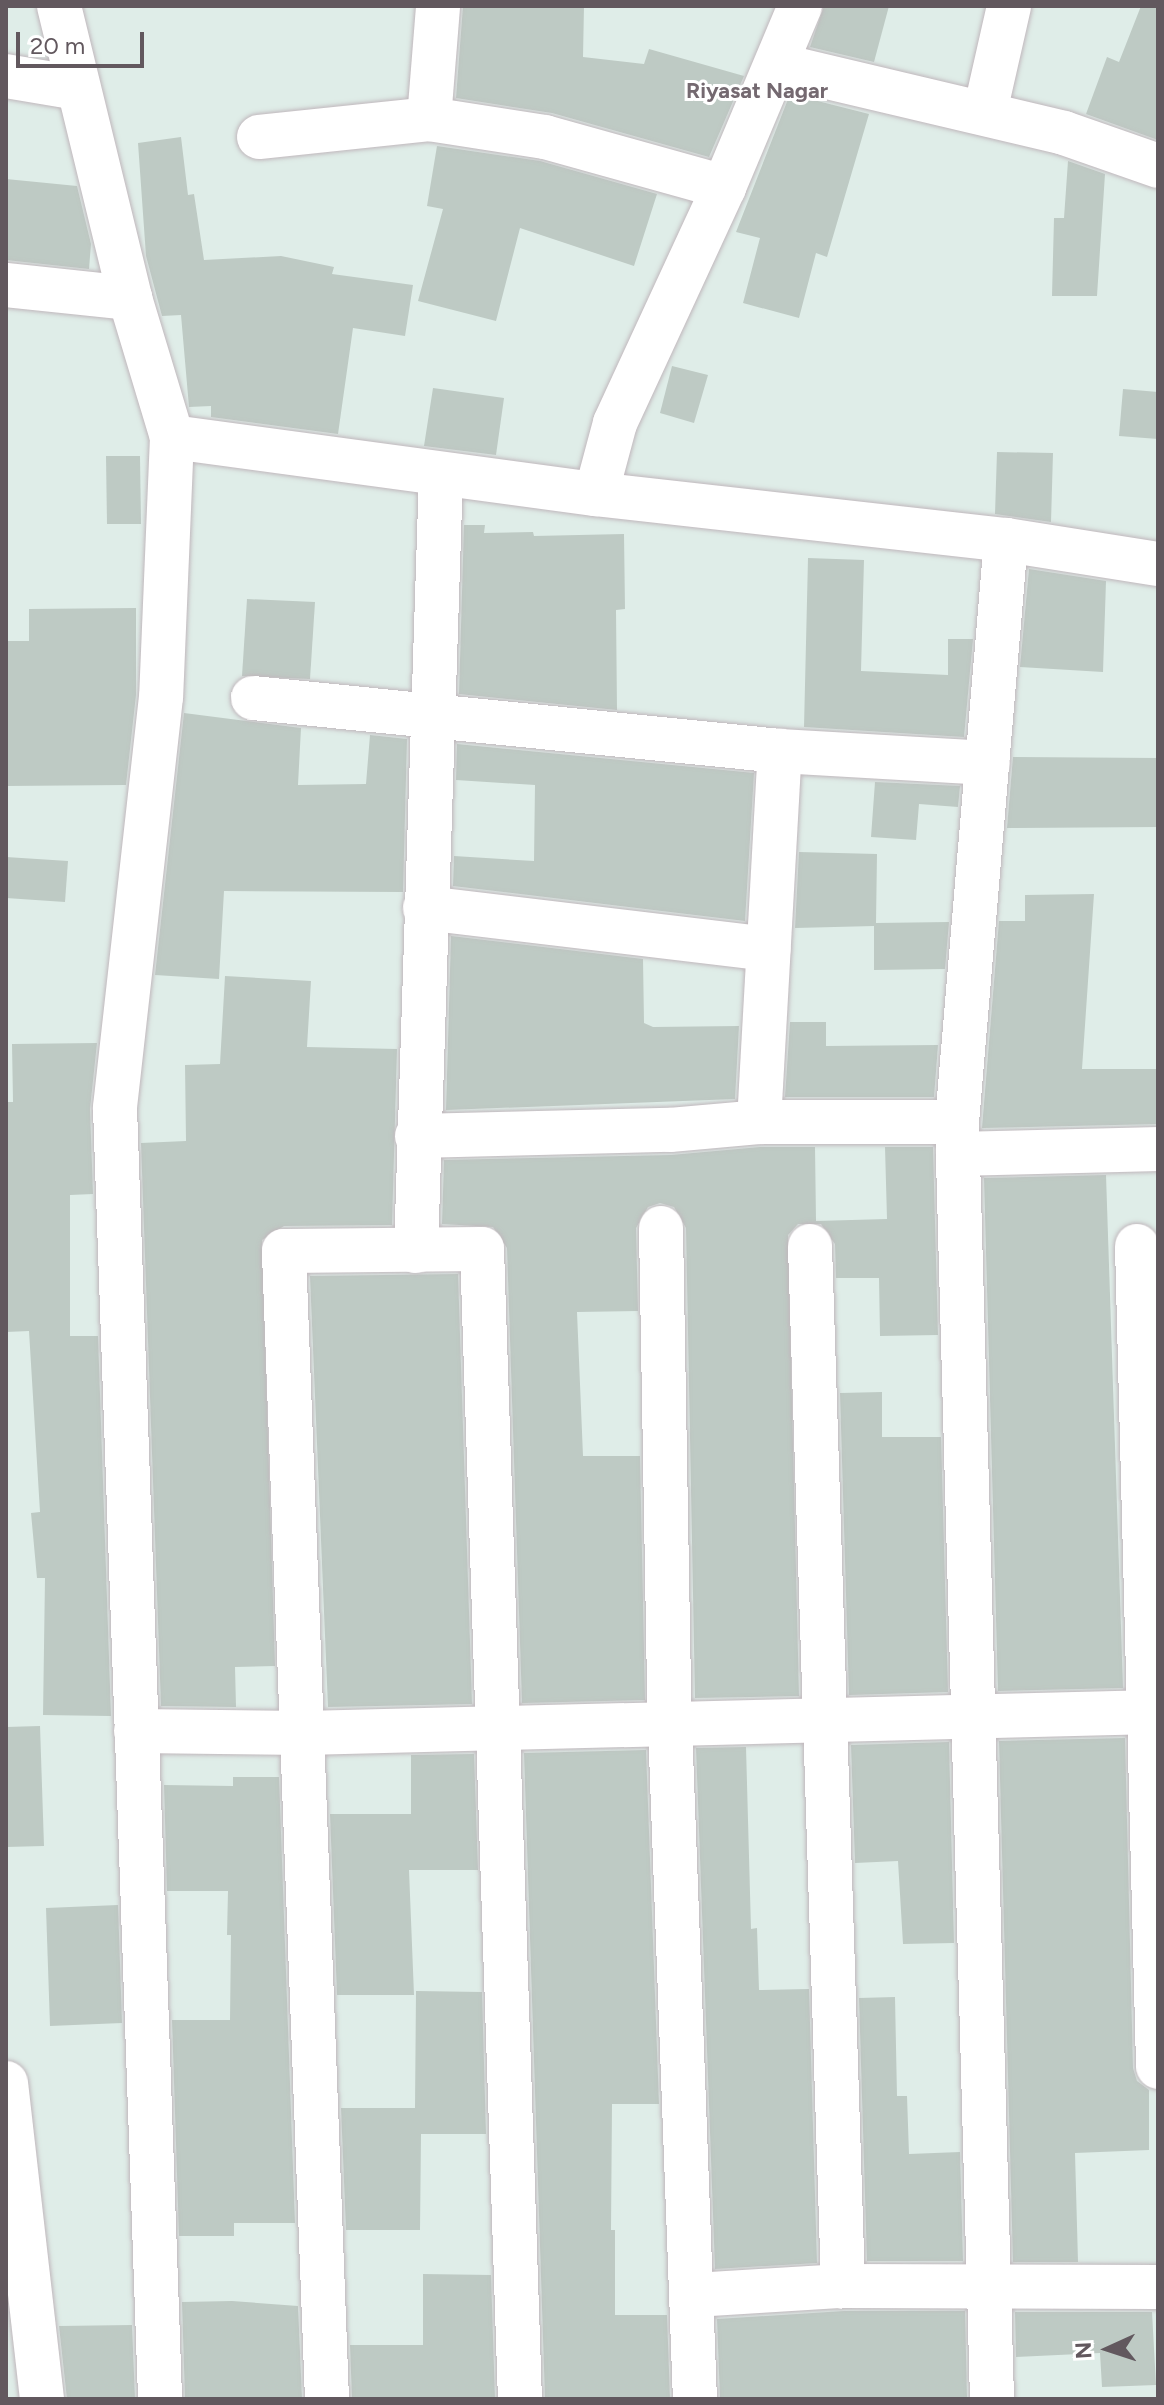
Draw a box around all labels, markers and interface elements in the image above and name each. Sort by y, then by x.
scale bar [20,16,148,66]
text: 20 m [30,31,85,60]
district label: Riyasat Nagar [686,78,828,104]
north arrow [1068,2309,1148,2389]
text: N [1070,2341,1097,2359]

